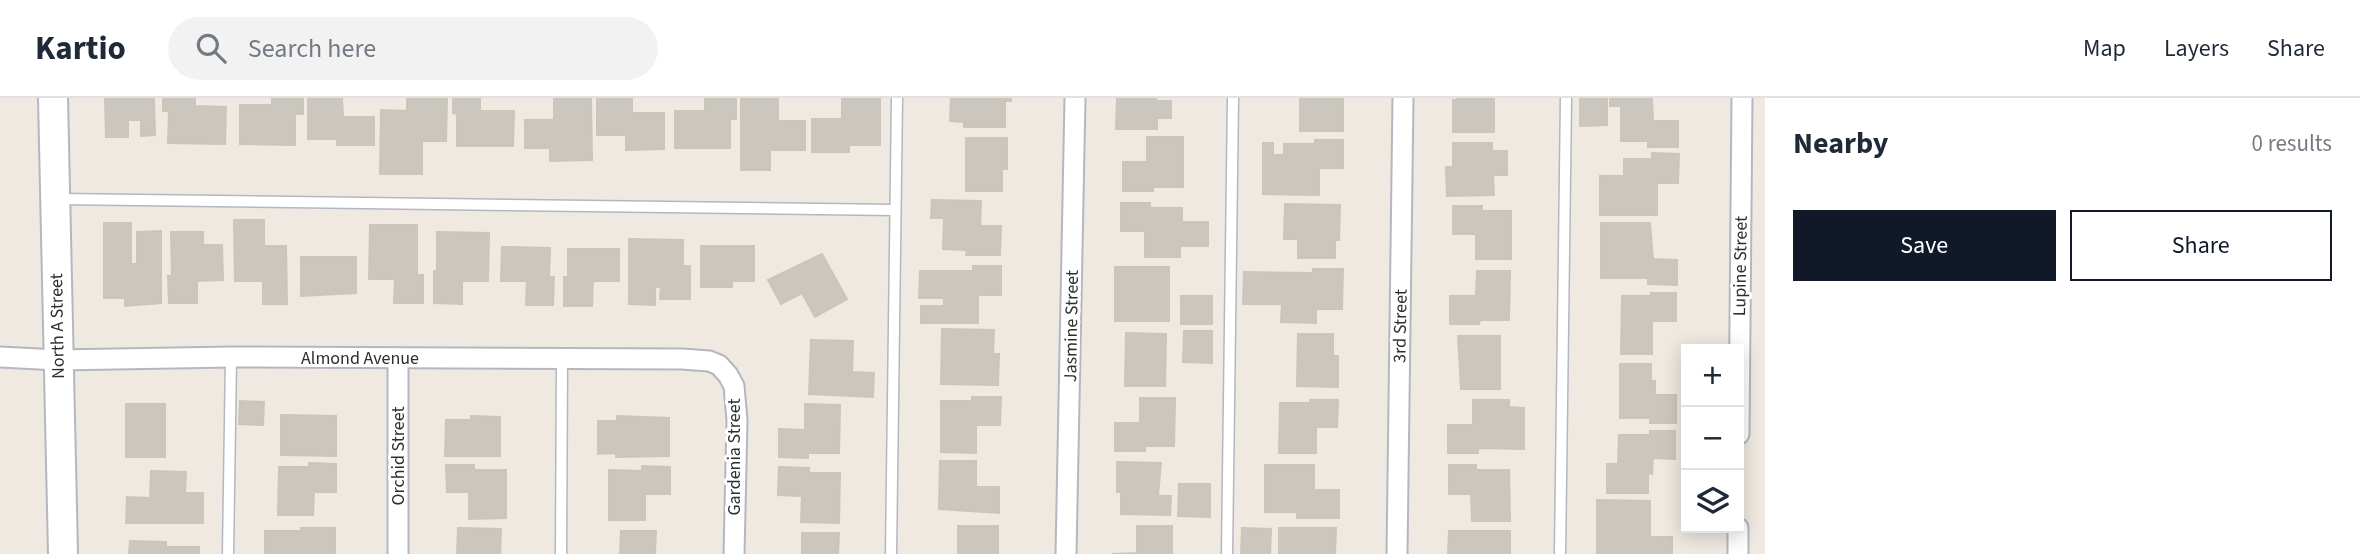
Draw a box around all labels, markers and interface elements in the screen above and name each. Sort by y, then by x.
search box [168,17,658,80]
text: Kartio [35,25,126,72]
icon: search [192,29,230,67]
text: Search here [248,30,376,67]
text: Map [2083,31,2126,66]
text: Layers [2164,31,2229,66]
text: Share [2267,31,2325,66]
text: Nearby [1793,122,1888,165]
text: 0 results [2252,127,2332,160]
button: Save [1793,210,2056,281]
button: Share [2070,210,2332,281]
street label: Lupine Street [1727,216,1754,316]
street label: Jasmine Street [1058,270,1085,382]
street label: North A Street [44,273,71,379]
street label: 3rd Street [1387,289,1414,363]
map controls [1681,344,1744,533]
button: + [1681,344,1744,407]
street label: Almond Avenue [301,346,419,371]
street label: Gardenia Street [722,398,747,516]
street label: Orchid Street [386,406,411,506]
button: − [1681,407,1744,470]
button: layers [1681,470,1744,533]

